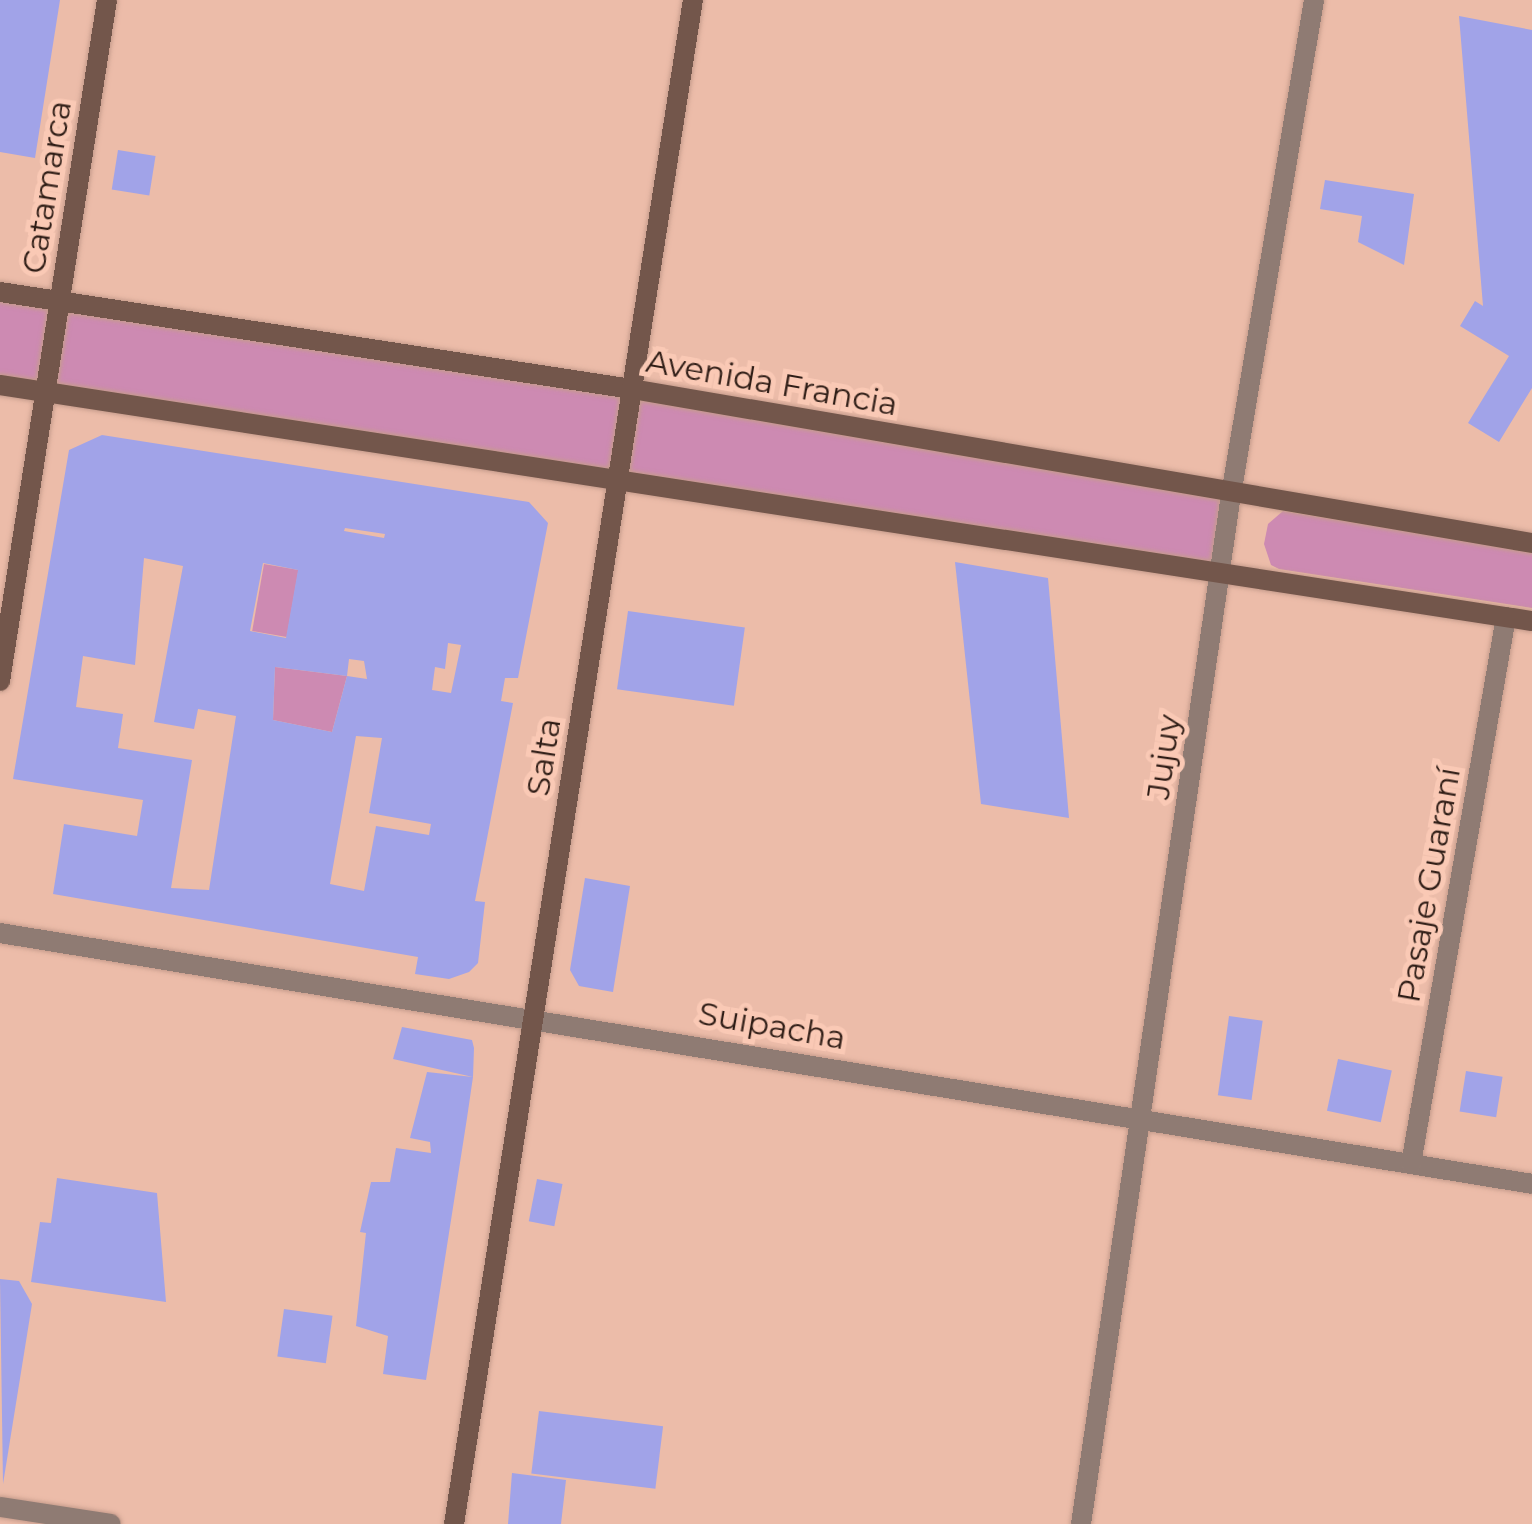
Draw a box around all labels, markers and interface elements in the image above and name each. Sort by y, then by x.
street label: Catamarca [14,98,80,276]
street label: Avenida Francia [643,342,901,424]
street label: Jujuy [1139,712,1189,802]
street label: Salta [519,715,569,799]
street label: Pasaje Guaraní [1389,764,1469,1006]
street label: Suipacha [696,994,848,1058]

